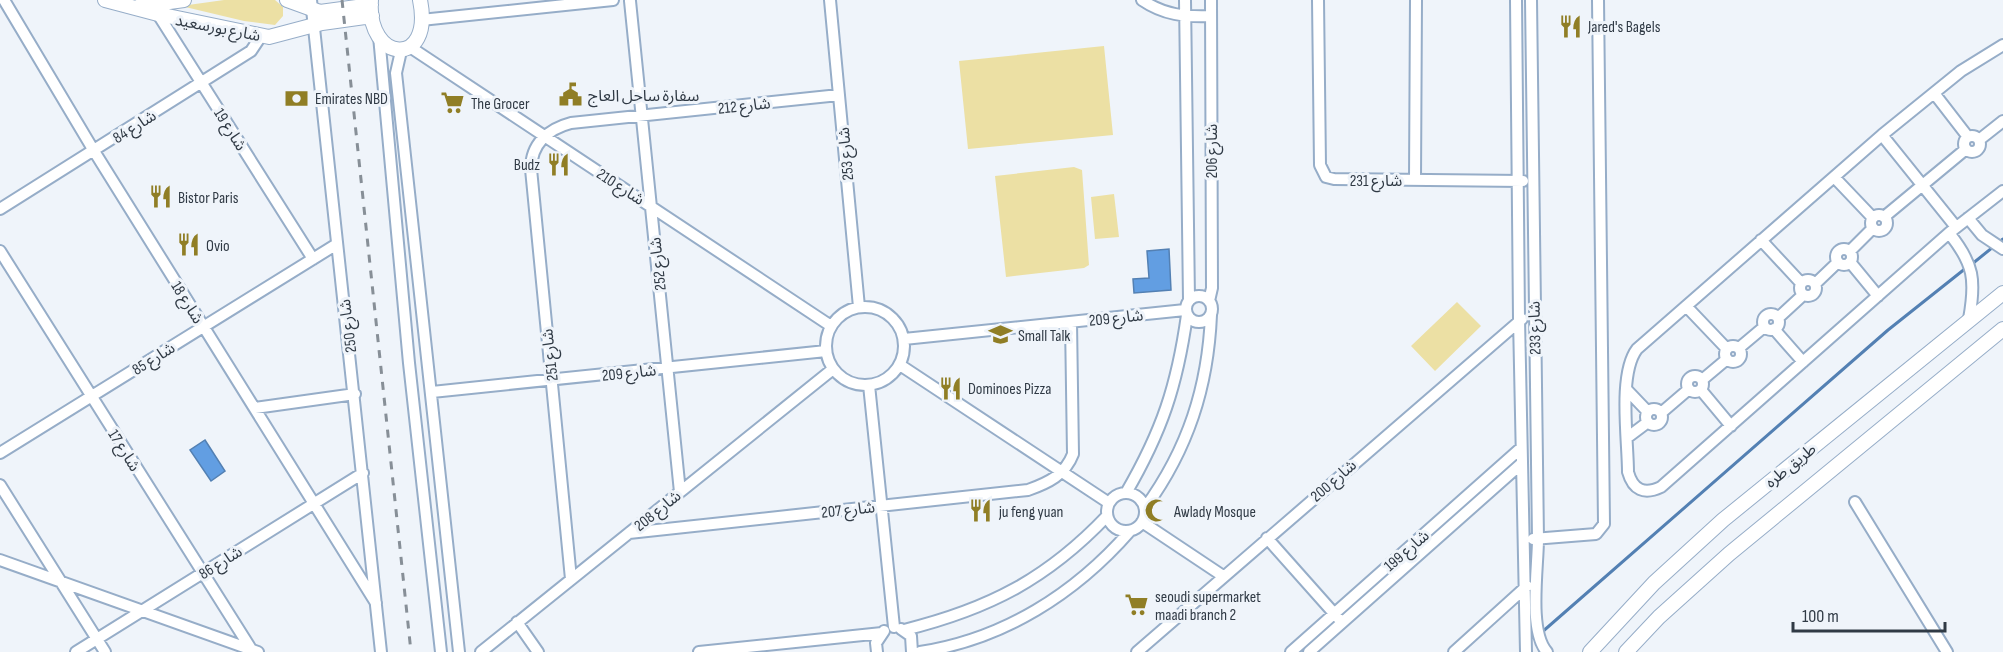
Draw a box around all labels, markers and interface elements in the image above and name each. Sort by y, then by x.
street label: شارع بورسعيد [173,11,262,48]
restaurant icon: Jared's Bagels [1557,13,1583,39]
place label: Jared's Bagels [1587,18,1661,37]
public building icon: سفارة ساحل العاج [557,82,583,108]
bank icon: Emirates NBD [284,85,310,111]
place label: سفارة ساحل العاج [588,87,699,108]
place label: Emirates NBD [315,90,388,109]
supermarket icon: The Grocer [440,90,466,116]
street label: شارع 212 [717,94,772,121]
place label: The Grocer [471,95,530,114]
street label: شارع 19 [208,105,250,156]
street label: شارع 84 [110,107,161,150]
street label: شارع 206 [1203,124,1224,178]
street label: شارع 253 [835,126,860,181]
restaurant icon: Budz [545,151,571,177]
place label: Budz [514,156,540,175]
street label: شارع 210 [592,165,648,211]
street label: شارع 231 [1350,172,1402,193]
restaurant icon: Bistor Paris [147,184,173,210]
place label: Bistor Paris [178,189,239,208]
restaurant icon: Ovio [175,232,201,258]
street label: شارع 252 [646,236,673,291]
place label: Ovio [206,237,230,256]
street label: شارع 18 [165,278,207,329]
street label: شارع 250 [336,298,363,354]
street label: شارع 233 [1526,301,1547,355]
street label: شارع 209 [1088,306,1144,333]
school or university icon: Small Talk [987,322,1013,348]
place label: Small Talk [1018,327,1070,346]
street label: شارع 251 [538,328,565,382]
street label: شارع 85 [129,339,180,382]
street label: شارع 209 [601,361,657,388]
restaurant icon: Dominoes Pizza [937,375,963,401]
place label: Dominoes Pizza [968,380,1051,399]
street label: شارع 17 [102,426,144,476]
street label: طريق طره [1762,440,1820,492]
street label: شارع 200 [1307,456,1362,508]
street label: شارع 208 [631,487,686,537]
street label: شارع 207 [820,498,876,525]
restaurant icon: ju feng yuan [968,498,994,524]
mosque icon: Awlady Mosque [1143,498,1169,524]
place label: ju feng yuan [998,503,1063,522]
place label: Awlady Mosque [1173,503,1256,522]
street label: شارع 199 [1381,526,1435,577]
street label: شارع 86 [196,543,247,586]
place label: seoudi supermarket maadi branch 2 [1155,588,1261,625]
supermarket icon: seoudi supermarket maadi branch 2 [1124,592,1150,618]
scale bar [1793,595,1944,633]
text: 100 m [1802,606,1839,627]

